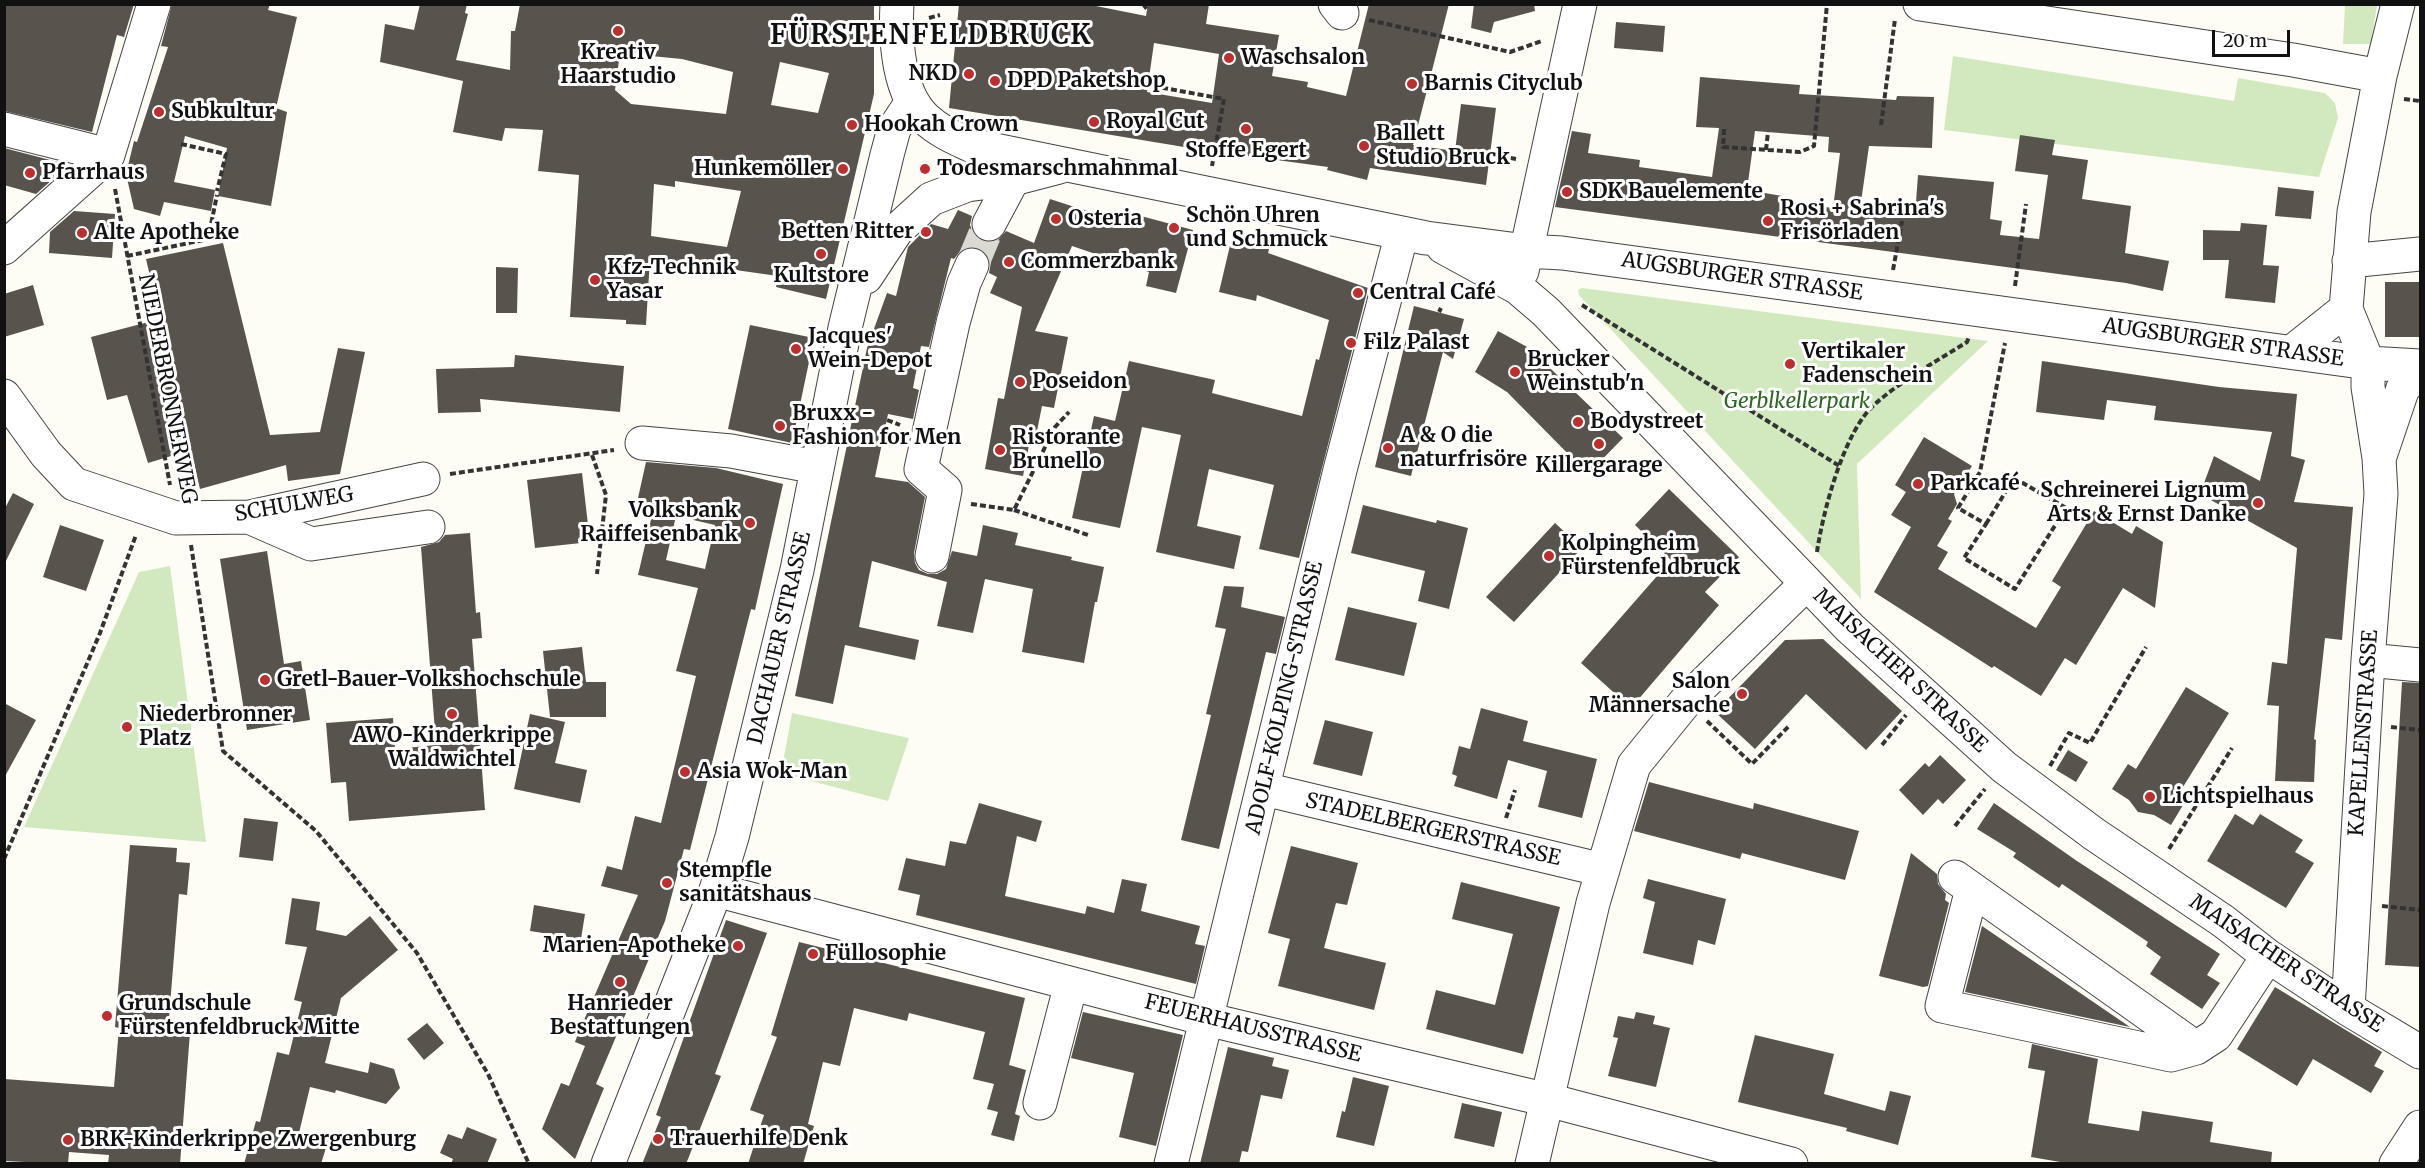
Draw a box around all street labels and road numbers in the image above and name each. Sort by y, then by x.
street label: AUGSBURGER STRASSE [1620,248,1864,306]
street label: NIEDERBRONNERWEG [132,272,202,506]
street label: AUGSBURGER STRASSE [2101,314,2345,372]
street label: SCHULWEG [233,482,355,528]
street label: DACHAUER STRASSE [743,529,817,747]
street label: ADOLF-KOLPING-STRASSE [1241,559,1329,837]
street label: MAISACHER STRASSE [1808,584,1992,758]
street label: KAPELLENSTRASSE [2344,629,2384,837]
street label: STADELBERGERSTRASSE [1303,788,1563,872]
street label: MAISACHER STRASSE [2184,890,2388,1038]
street label: FEUERHAUSSTRASSE [1142,990,1364,1068]

